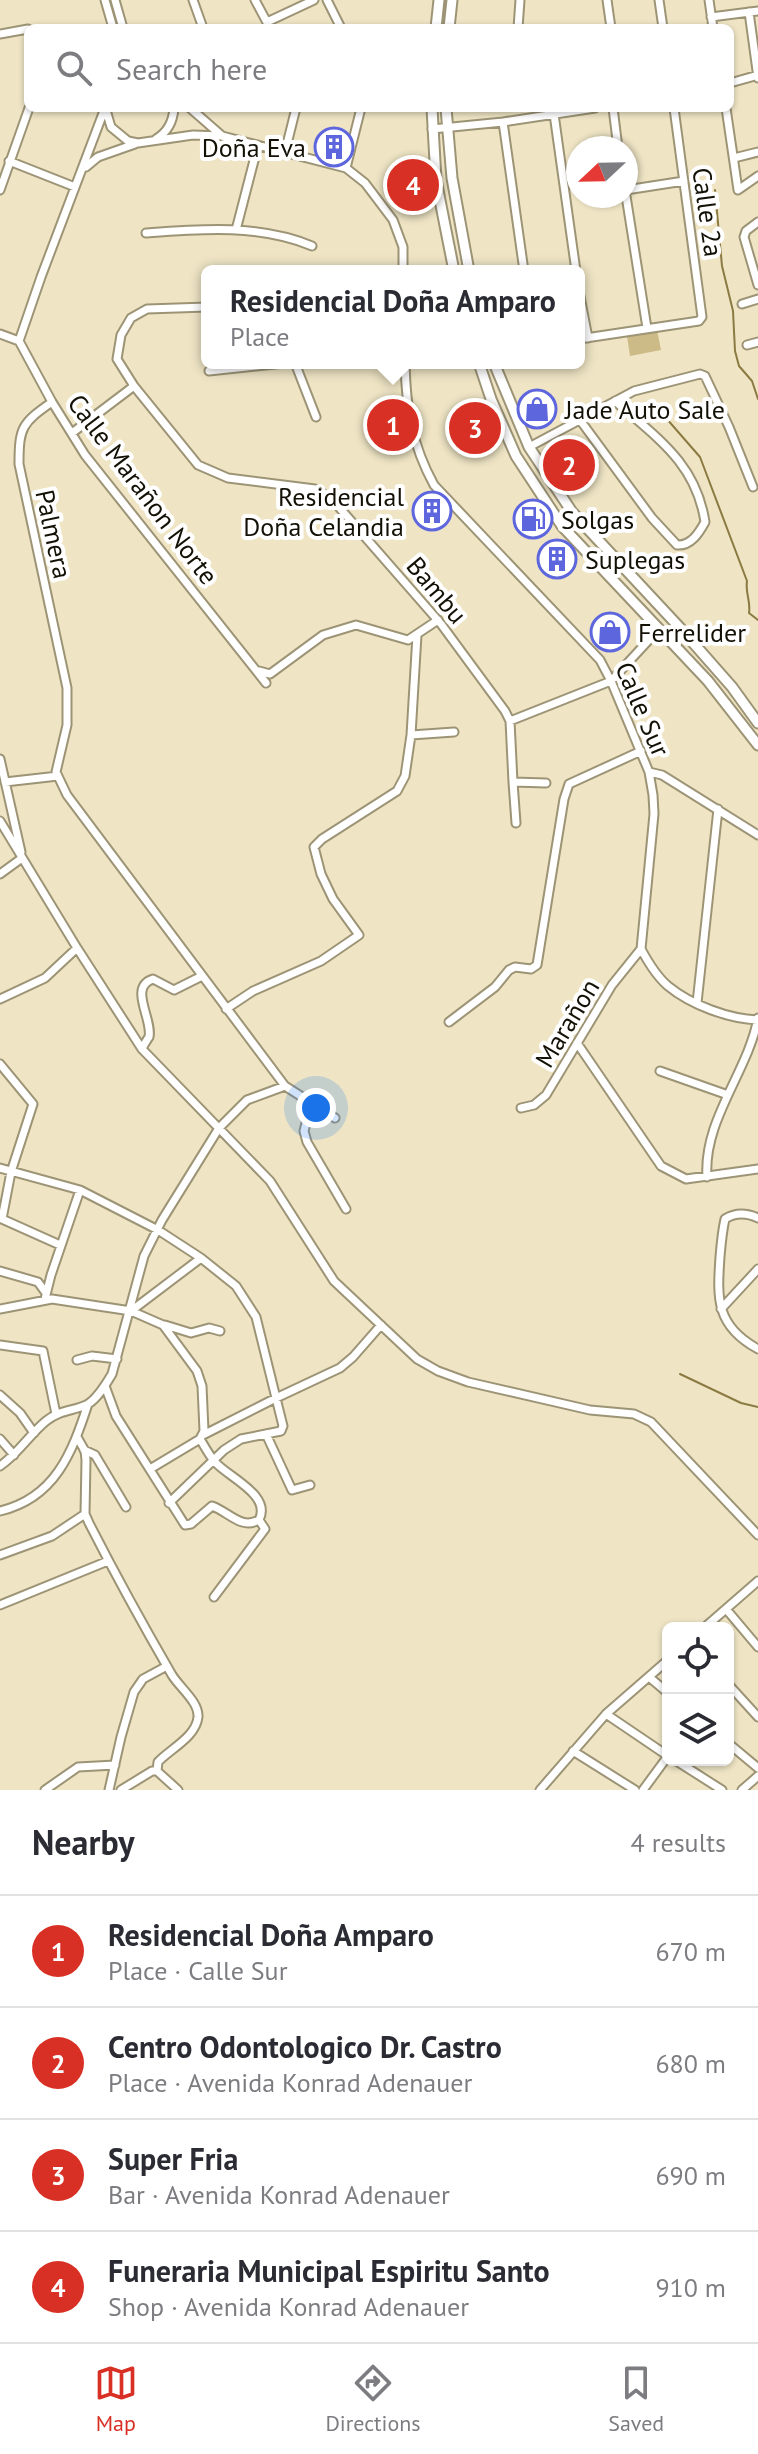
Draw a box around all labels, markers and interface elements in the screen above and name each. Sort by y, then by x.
search box [24,24,734,112]
icon: search [52,46,96,90]
text: Search here [116,49,267,88]
building icon: Doña Eva [313,126,355,168]
place label: Doña Eva [202,131,306,164]
north arrow [566,136,638,208]
pin: 4 [387,155,439,215]
street label: Calle 2a [685,165,731,259]
popup [201,265,585,369]
text: Residencial Doña Amparo [230,281,556,320]
text: Place [230,320,289,353]
street label: Calle Marañon Norte [61,387,225,591]
shop icon: Jade Auto Sale [516,388,558,430]
place label: Jade Auto Sale [564,393,725,426]
pin: 1 [367,395,419,455]
pin: 3 [449,398,501,458]
pin: 2 [543,435,595,495]
place label: Residencial Doña Celandia [243,480,404,543]
street label: Palmera [28,486,80,582]
building icon: Residencial Doña Celandia [411,490,453,532]
fuel station icon: Solgas [512,498,554,540]
place label: Solgas [561,503,634,536]
building icon: Suplegas [536,538,578,580]
place label: Suplegas [585,543,685,576]
street label: Bambu [400,550,474,630]
shop icon: Ferrelider [589,611,631,653]
place label: Ferrelider [638,616,746,649]
street label: Calle Sur [608,657,678,761]
street label: Marañon [528,973,606,1073]
your location [296,1088,336,1128]
map controls [662,1622,734,1766]
button: locate [662,1622,734,1694]
button: layers [662,1694,734,1766]
text: Nearby [32,1820,134,1864]
text: 4 results [631,1826,726,1859]
text: Residencial Doña Amparo [108,1915,434,1954]
text: 1 [51,1935,65,1968]
text: 670 m [655,1935,726,1968]
text: Place · Calle Sur [108,1954,287,1987]
text: Centro Odontologico Dr. Castro [108,2027,502,2066]
text: 2 [51,2047,65,2080]
text: 680 m [655,2047,726,2080]
text: Place · Avenida Konrad Adenauer [108,2066,472,2099]
text: Super Fria [108,2139,238,2178]
text: 3 [51,2159,65,2192]
text: 690 m [655,2159,726,2192]
text: Bar · Avenida Konrad Adenauer [108,2178,450,2211]
text: Funeraria Municipal Espiritu Santo [108,2251,550,2290]
text: 4 [51,2271,65,2304]
text: 910 m [655,2271,726,2304]
text: Shop · Avenida Konrad Adenauer [108,2290,469,2323]
tab: Map [94,2361,138,2437]
tab: Directions [325,2361,421,2437]
tab: Saved [608,2361,664,2437]

